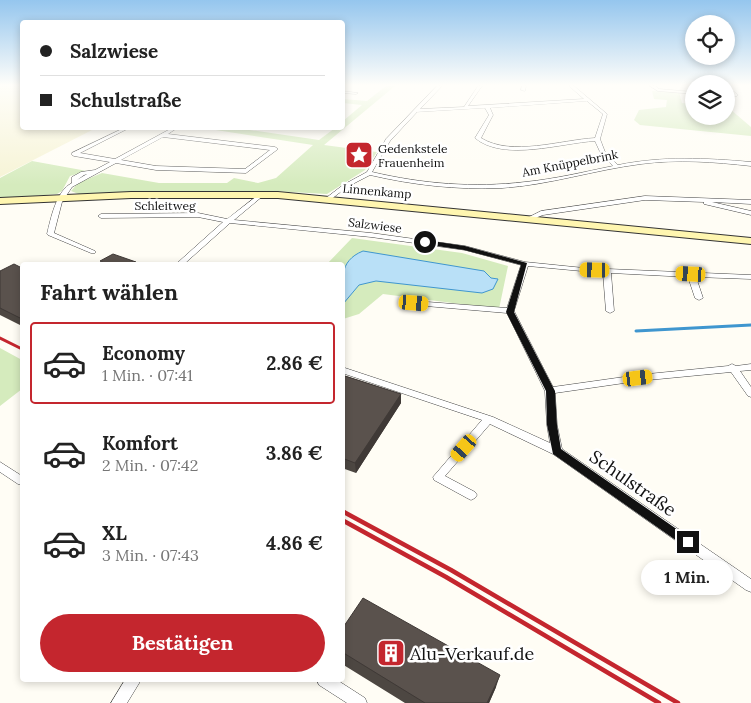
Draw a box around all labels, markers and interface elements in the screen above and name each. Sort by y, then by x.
map controls [685,15,735,125]
button: locate [685,15,735,65]
text: Salzwiese [70,39,158,63]
button: layers [685,75,735,125]
text: Schulstraße [70,88,182,112]
place icon: Gedenkstele Frauenheim [344,140,374,170]
place label: Gedenkstele Frauenheim [378,141,448,170]
street label: Am Knüppelbrink [520,146,620,180]
street label: Linnenkamp [342,181,412,201]
street label: Schleitweg [134,198,196,213]
street label: Salzwiese [347,214,403,236]
route start [414,231,436,253]
car [579,262,610,278]
car [675,266,706,282]
text: Fahrt wählen [40,278,178,306]
car [398,294,429,312]
icon: car [42,341,87,386]
text: Economy [102,341,185,365]
text: 2.86 € [266,351,323,375]
text: 1 Min. · 07:41 [102,365,193,385]
car [622,369,653,387]
icon: car [42,431,87,476]
text: Komfort [102,431,178,455]
car [448,432,479,464]
text: 3.86 € [266,441,323,465]
street label: Schulstraße [585,445,681,521]
text: 2 Min. · 07:42 [102,455,198,475]
icon: car [42,521,87,566]
text: XL [102,521,127,545]
text: 4.86 € [266,531,323,555]
route end [677,531,699,553]
text: 3 Min. · 07:43 [102,545,199,565]
callout: 1 Min. [642,560,734,594]
text: 1 Min. [664,567,710,587]
button: Bestätigen [40,614,325,672]
building icon: Alu-Verkauf.de [376,638,406,668]
place label: Alu-Verkauf.de [409,642,535,665]

